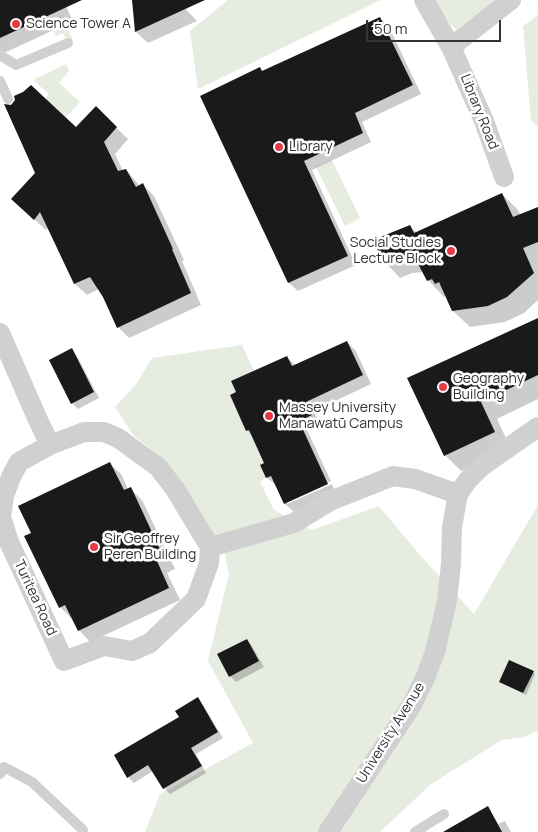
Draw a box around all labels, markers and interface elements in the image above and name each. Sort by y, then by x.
scale bar [368,10,503,42]
place label: Science Tower A [26,16,131,32]
marker: Science Tower A [10,18,22,30]
text: 50 m [374,18,408,39]
street label: Library Road [456,72,502,152]
place label: Library [289,139,333,155]
marker: Library [273,141,285,153]
place label: Social Studies Lecture Block [350,235,441,268]
marker: Social Studies Lecture Block [445,245,457,257]
place label: Geography Building [453,371,524,404]
marker: Geography Building [437,381,449,393]
place label: Massey University Manawatū Campus [279,400,403,432]
marker: Massey University Manawatū Campus [263,410,275,422]
place label: Sir Geoffrey Peren Building [104,531,196,564]
marker: Sir Geoffrey Peren Building [88,541,100,553]
street label: Turitea Road [10,558,60,638]
street label: University Avenue [353,680,429,786]

